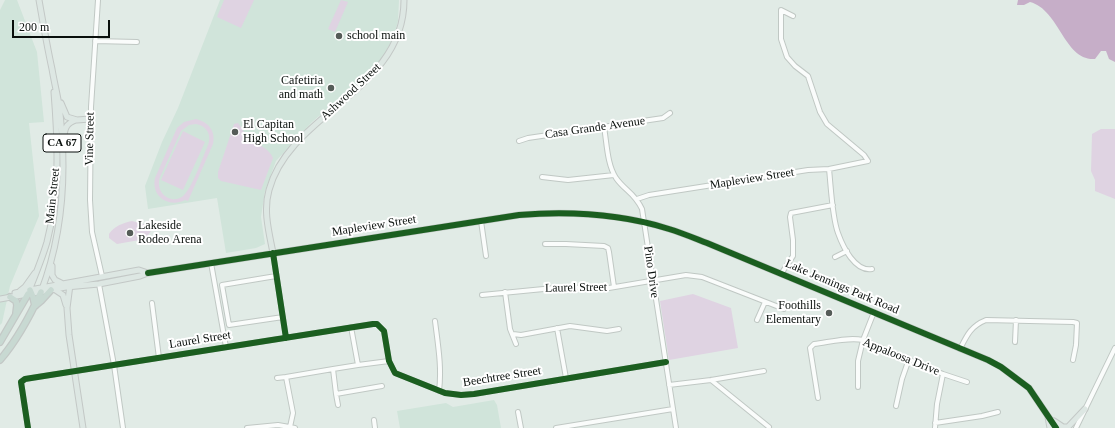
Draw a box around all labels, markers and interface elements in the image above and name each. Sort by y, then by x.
scale bar [14,12,112,38]
text: 200 m [19,20,49,34]
place label: school main [347,29,405,43]
marker: school main [334,31,344,41]
street label: Ashwood Street [318,60,384,124]
place label: Cafetiria and math [279,74,323,102]
marker: Cafetiria and math [326,83,336,93]
street label: Vine Street [82,112,98,166]
street label: Casa Grande Avenue [544,114,646,142]
place label: El Capitan High School [243,118,303,146]
marker: El Capitan High School [230,127,240,137]
road number: CA 67 [43,134,81,152]
street label: Mapleview Street [709,165,795,193]
street label: Main Street [43,167,63,225]
street label: Mapleview Street [331,212,417,240]
place label: Lakeside Rodeo Arena [138,219,202,247]
marker: Lakeside Rodeo Arena [125,228,135,238]
street label: Pino Drive [640,245,662,299]
street label: Lake Jennings Park Road [783,256,901,318]
street label: Laurel Street [545,280,607,296]
place label: Foothills Elementary [766,299,821,327]
marker: Foothills Elementary [824,308,834,318]
street label: Laurel Street [168,328,232,352]
street label: Appaloosa Drive [860,335,942,379]
street label: Beechtree Street [462,364,542,390]

